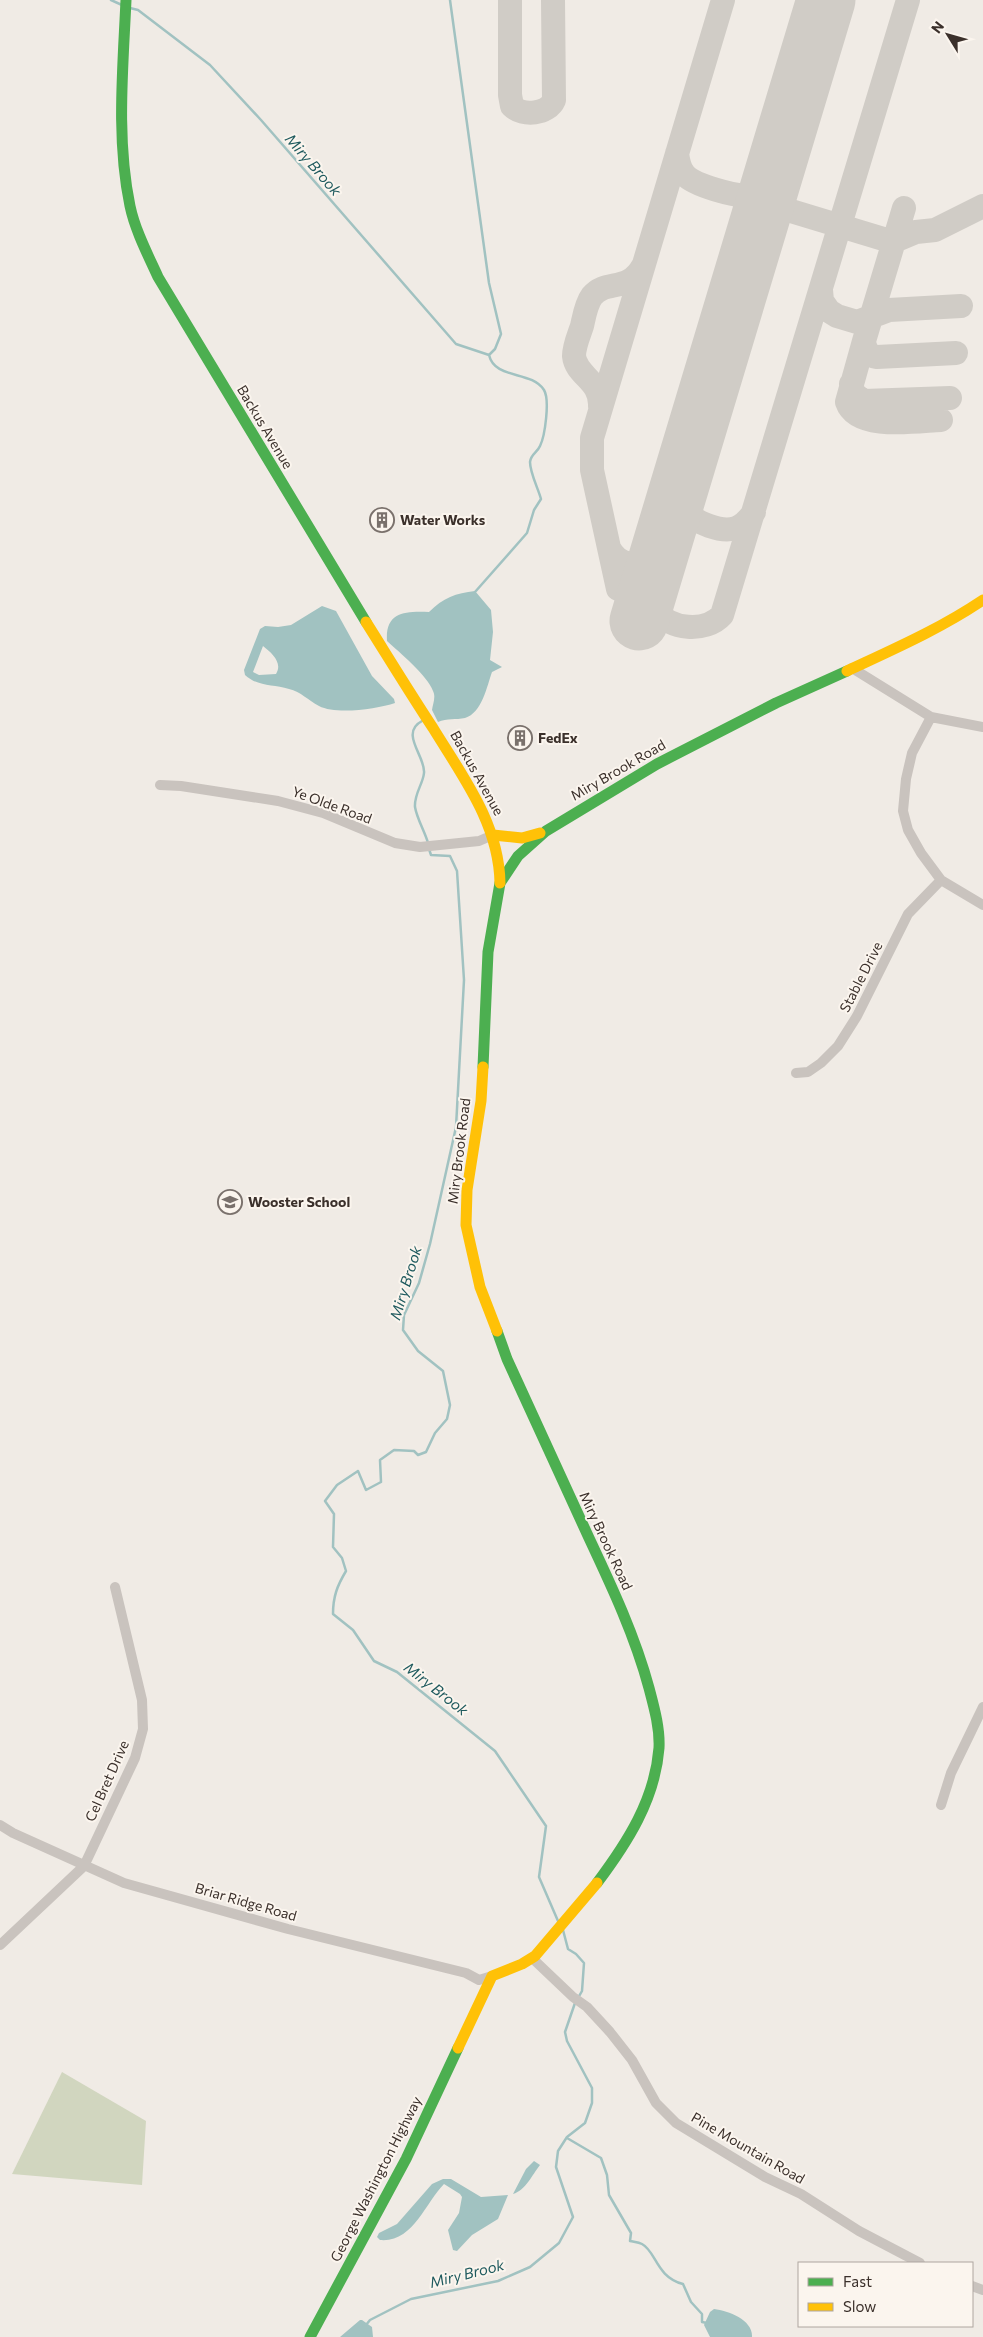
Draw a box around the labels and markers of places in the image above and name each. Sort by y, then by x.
building icon: Water Works [369,507,395,533]
place label: Water Works [400,511,486,528]
building icon: FedEx [507,725,533,751]
place label: FedEx [538,729,578,746]
school or university icon: Wooster School [217,1189,243,1215]
place label: Wooster School [248,1193,350,1210]

